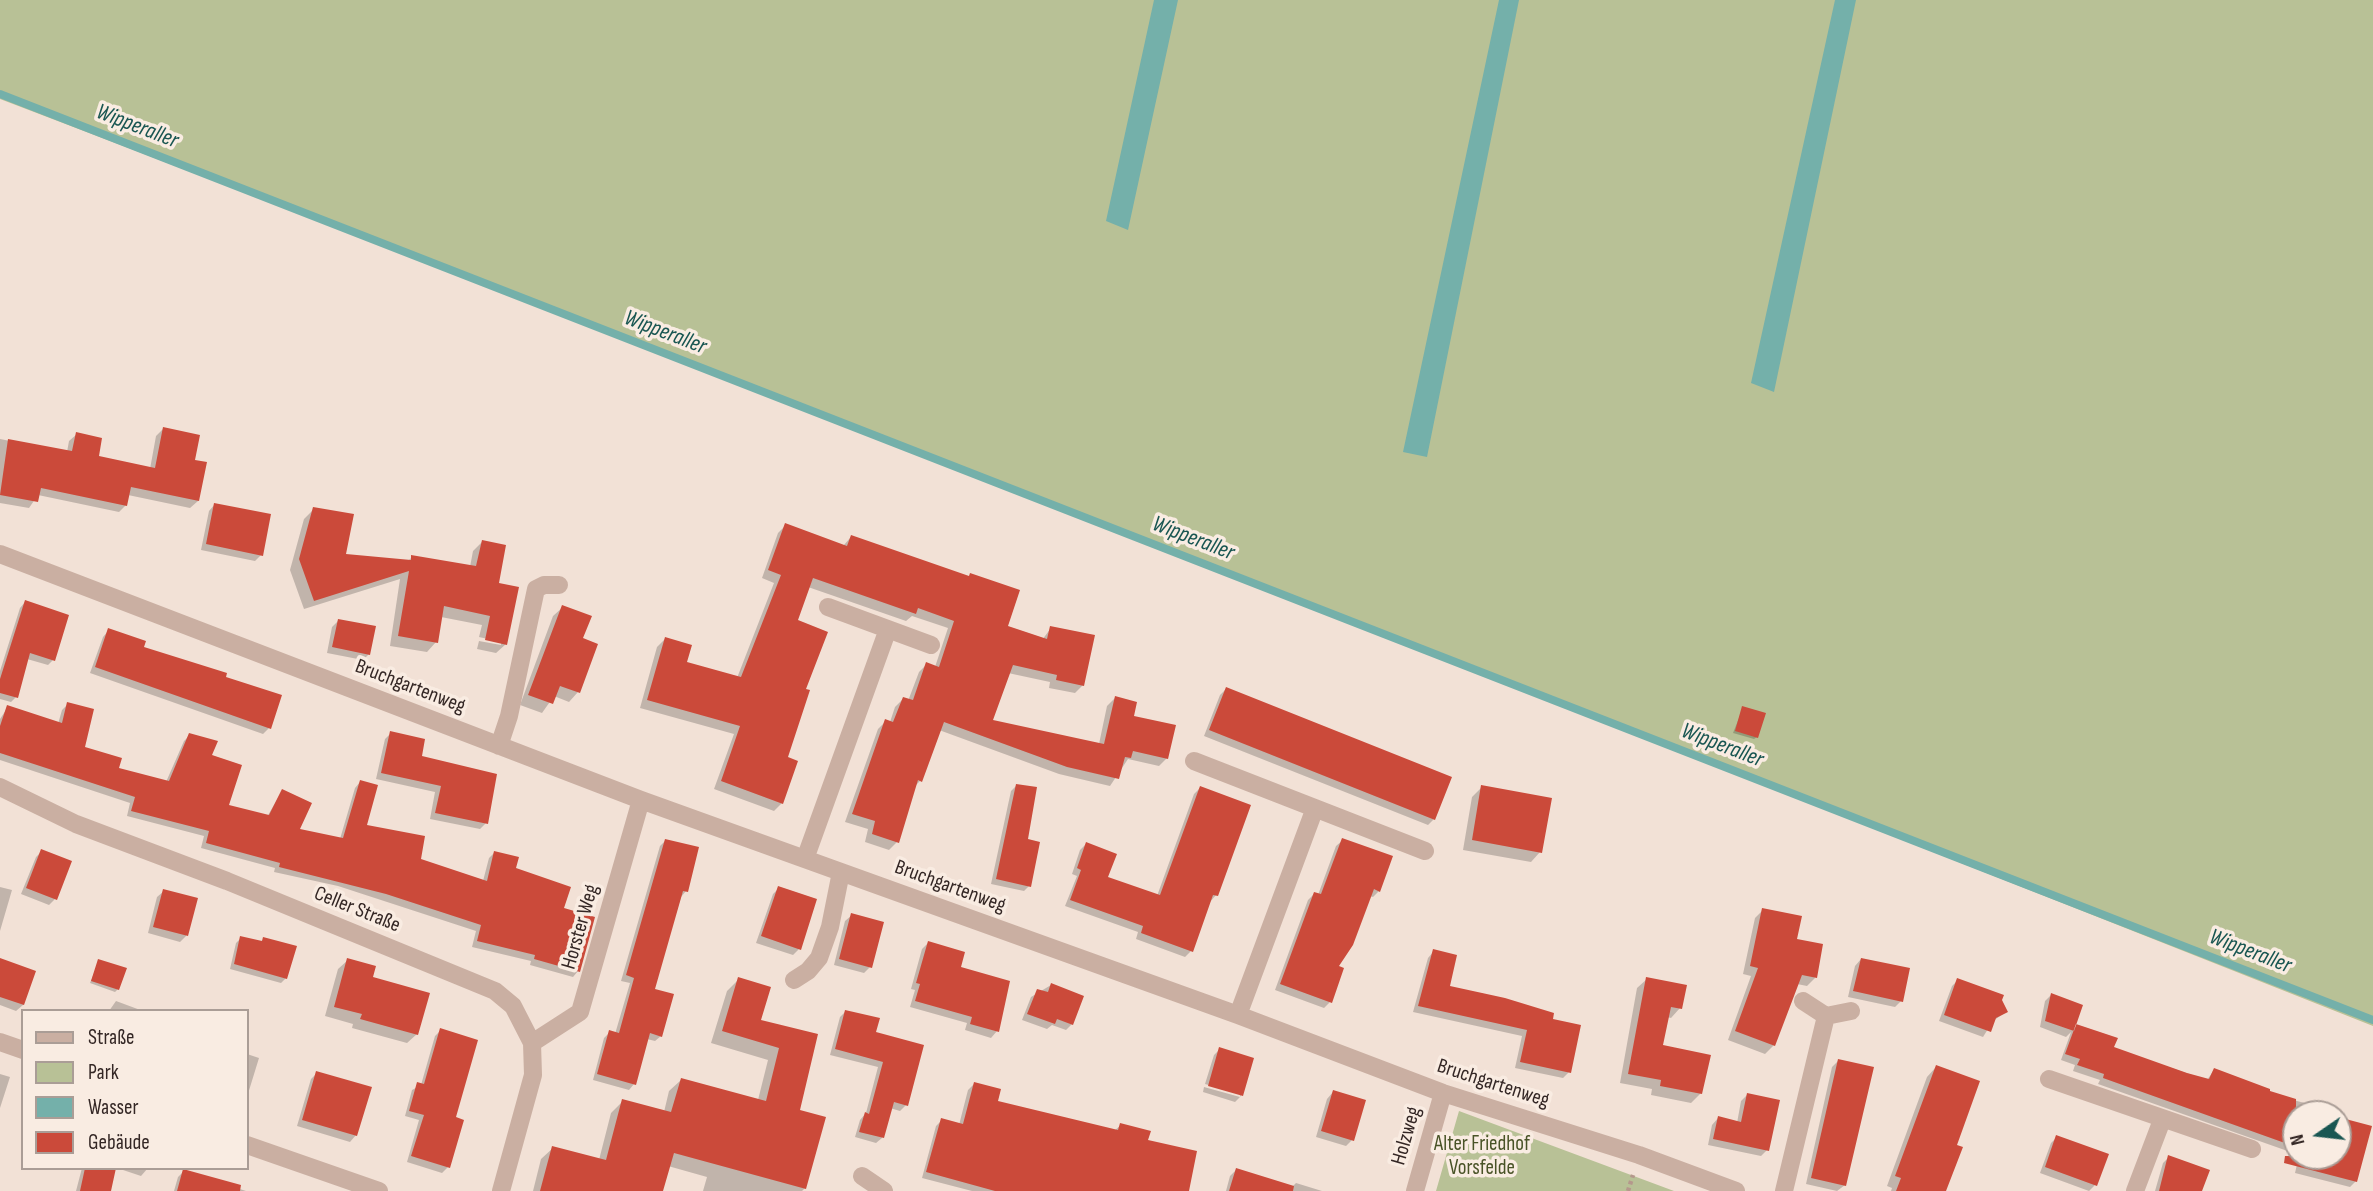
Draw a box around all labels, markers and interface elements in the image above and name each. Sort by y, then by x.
water label: Wipperaller [92,99,182,155]
water label: Wipperaller [620,305,710,361]
water label: Wipperaller [1148,511,1238,567]
street label: Bruchgartenweg [351,654,469,720]
water label: Wipperaller [1677,718,1767,774]
street label: Bruchgartenweg [891,855,1009,919]
street label: Celler Straße [310,881,404,939]
street label: Horster Weg [557,882,605,972]
water label: Wipperaller [2205,924,2295,980]
legend [21,1009,248,1170]
text: Straße [88,1025,134,1050]
street label: Bruchgartenweg [1434,1054,1552,1114]
text: Park [88,1060,119,1085]
text: Wasser [88,1095,139,1120]
north arrow [2282,1100,2352,1170]
street label: Holzweg [1387,1104,1427,1168]
text: Gebäude [88,1130,150,1155]
park label: Alter Friedhof Vorsfelde [1434,1132,1530,1182]
text: N [2286,1132,2310,1147]

